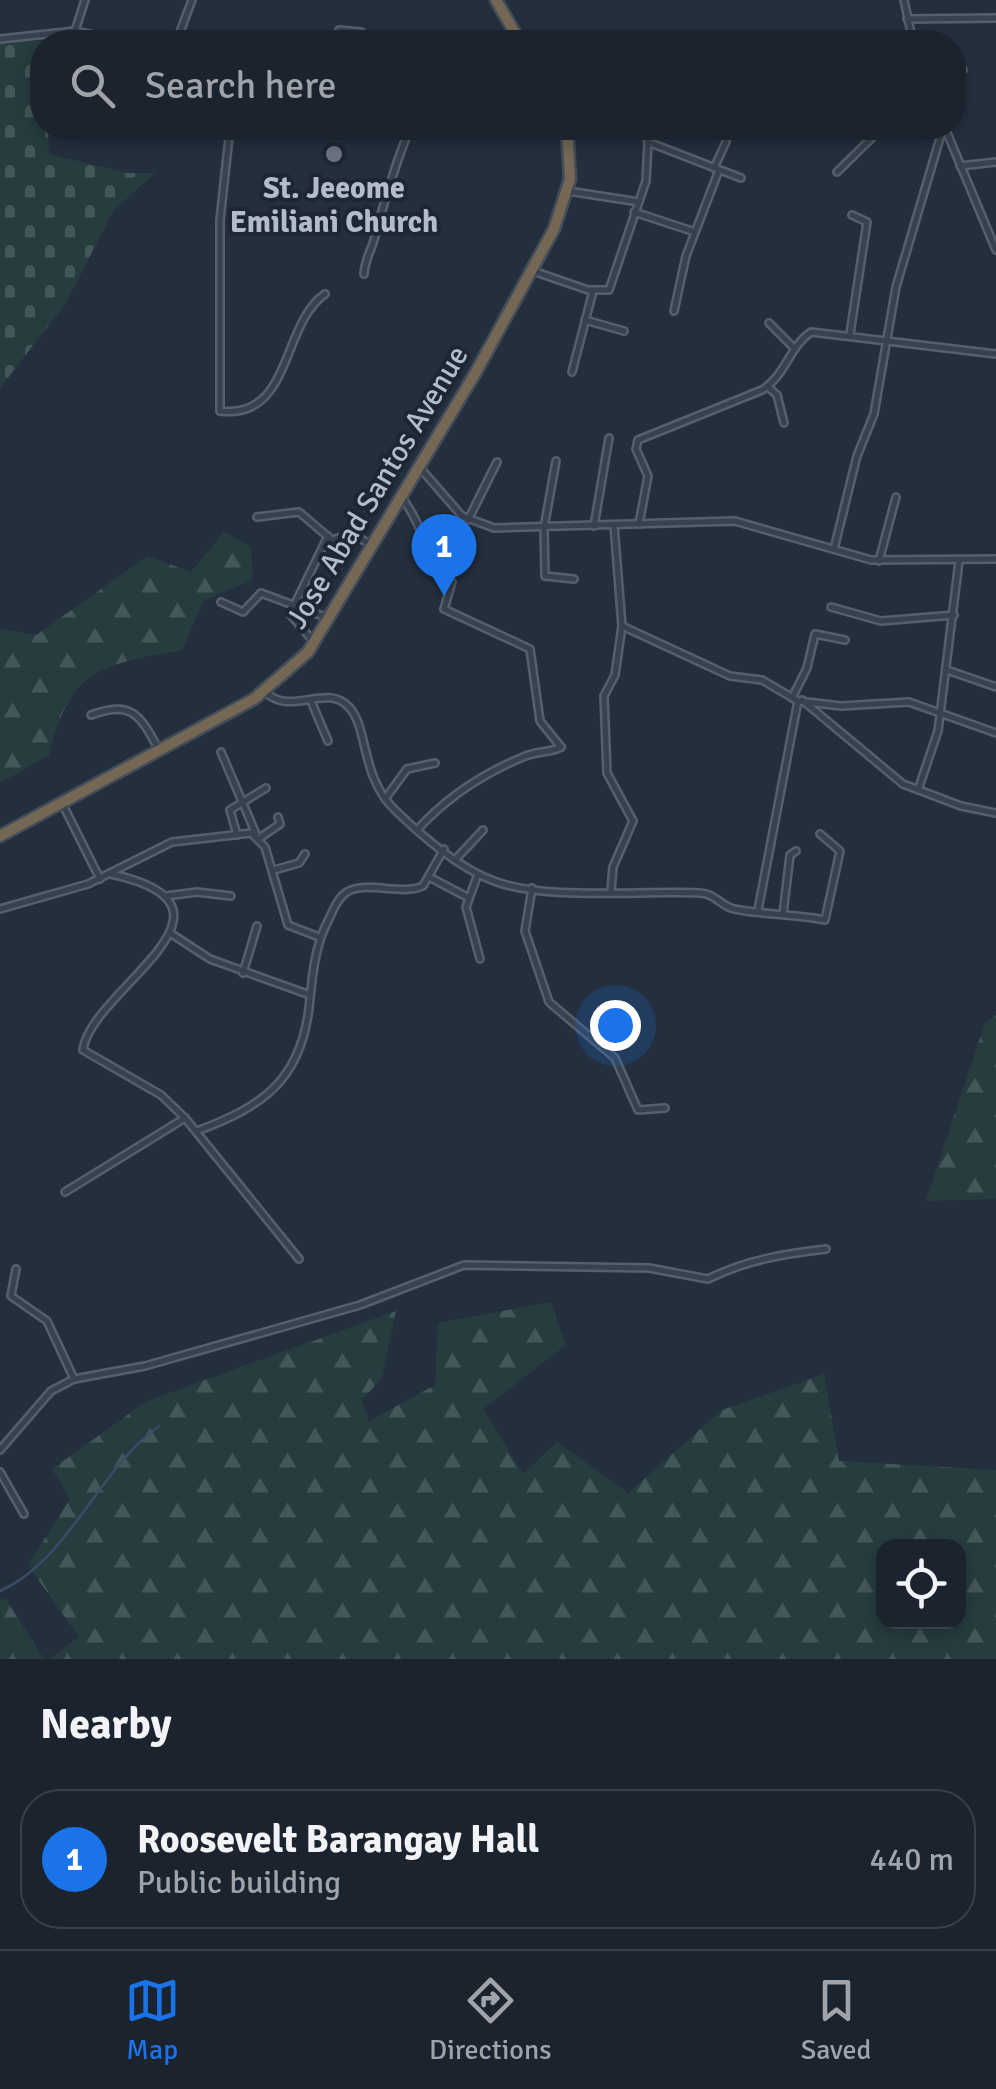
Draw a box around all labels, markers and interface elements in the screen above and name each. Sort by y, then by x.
search box [30,30,966,140]
icon: search [65,58,120,113]
text: Search here [145,62,337,109]
marker: St. Jeeome Emiliani Church [323,143,345,165]
place label: St. Jeeome Emiliani Church [230,170,438,241]
street label: Jose Abad Santos Avenue [278,339,477,635]
pin: 1 [412,514,476,596]
your location [590,1000,641,1051]
map controls [876,1539,966,1629]
button: locate [876,1539,966,1629]
text: Nearby [40,1699,172,1750]
text: Roosevelt Barangay Hall [137,1816,539,1863]
text: 1 [66,1840,83,1879]
text: 440 m [870,1840,954,1879]
text: Public building [137,1863,341,1902]
tab: Map [125,1973,180,2067]
tab: Directions [429,1973,551,2067]
tab: Saved [801,1973,871,2067]

